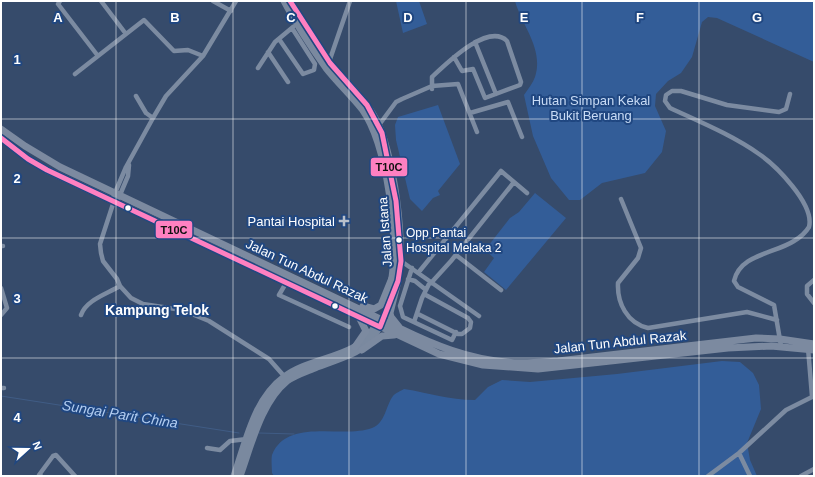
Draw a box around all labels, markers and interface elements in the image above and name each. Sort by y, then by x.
text: A [53,10,63,25]
text: B [170,10,180,25]
text: C [286,10,296,25]
text: D [403,10,413,25]
text: E [520,10,529,25]
text: F [636,10,644,25]
text: G [752,10,762,25]
text: 1 [13,52,21,67]
park label: Hutan Simpan Kekal Bukit Beruang [532,93,650,123]
line badge: T10C [370,157,408,177]
text: T10C [376,161,403,173]
text: 2 [13,171,21,186]
street label: Jalan Istana [375,196,395,267]
unlabelled marker [123,203,133,213]
place label: Pantai Hospital [248,214,335,229]
marker: Pantai Hospital [338,215,350,227]
line badge: T10C [155,220,193,239]
text: T10C [161,224,188,236]
place label: Opp Pantai Hospital Melaka 2 [406,226,502,255]
marker: Opp Pantai Hospital Melaka 2 [394,235,404,245]
street label: Jalan Tun Abdul Razak [244,236,371,306]
text: 3 [13,291,21,306]
unlabelled marker [330,301,340,311]
district label: Kampung Telok [105,302,209,318]
street label: Jalan Tun Abdul Razak [553,328,687,356]
water label: Sungai Parit China [61,397,179,431]
text: 4 [13,410,21,425]
north arrow [8,429,48,469]
text: N [30,440,44,451]

